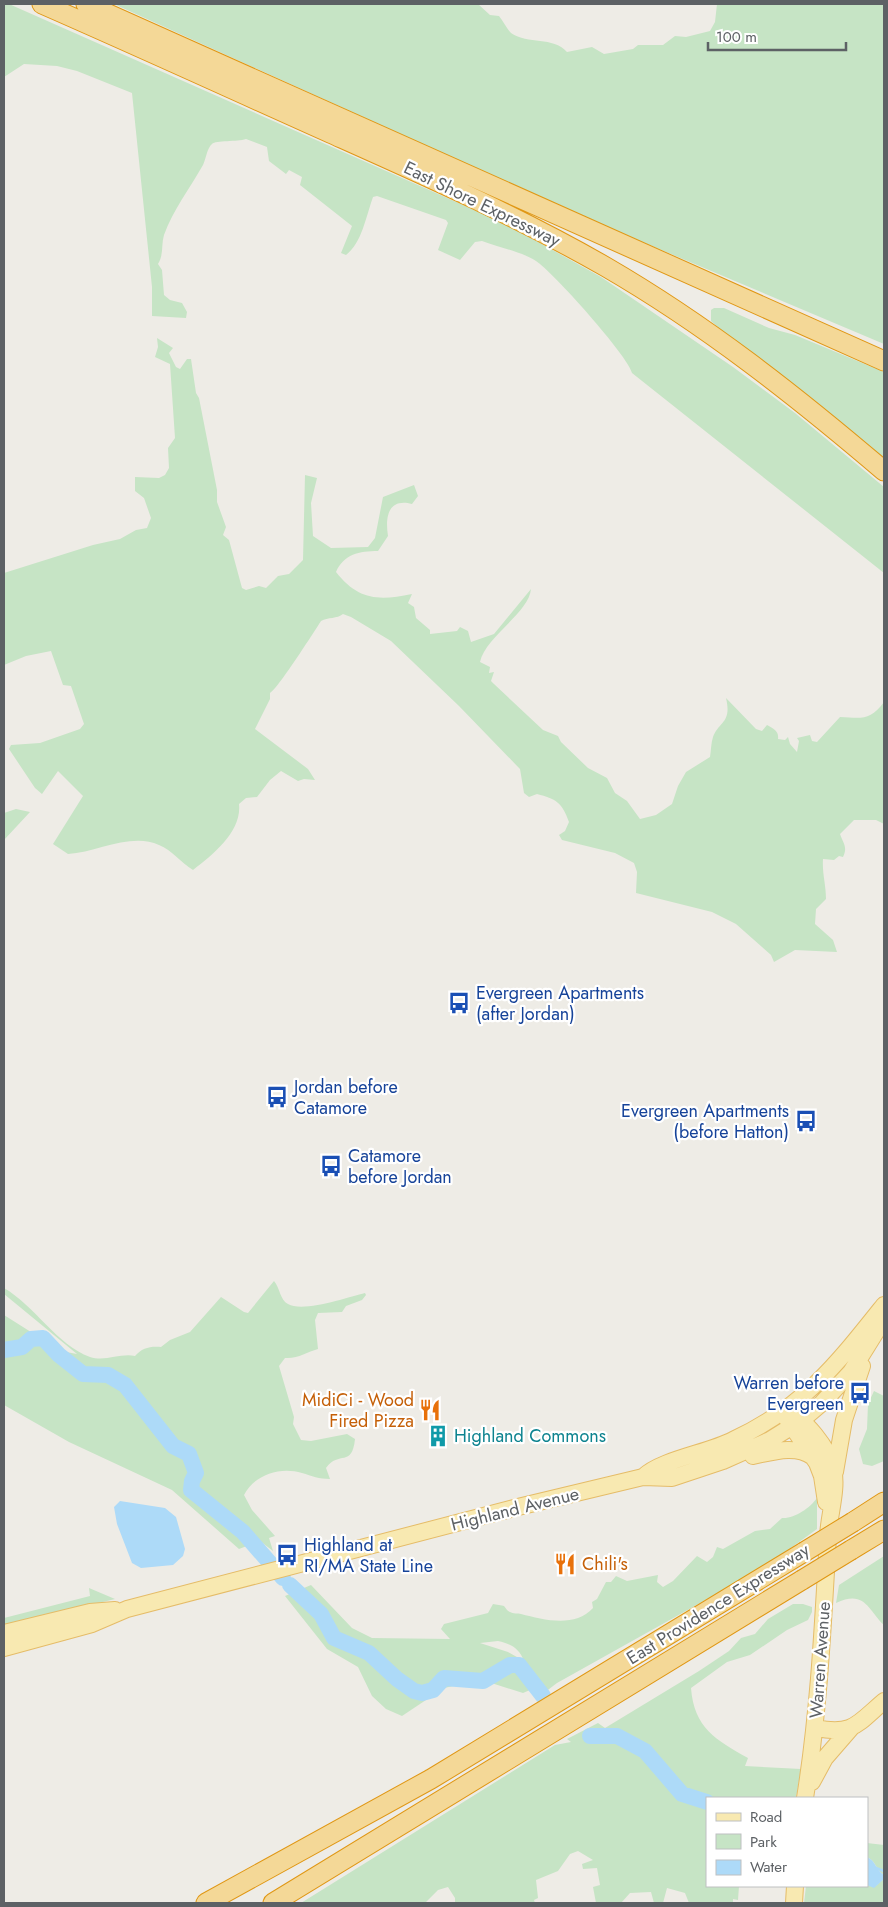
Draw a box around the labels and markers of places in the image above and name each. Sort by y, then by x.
place label: Evergreen Apartments (after Jordan) [476,980,644,1027]
bus stop icon: Evergreen Apartments (after Jordan) [446,990,472,1016]
place label: Jordan before Catamore [292,1074,398,1121]
bus stop icon: Jordan before Catamore [264,1084,290,1110]
place label: Evergreen Apartments (before Hatton) [621,1098,789,1145]
bus stop icon: Evergreen Apartments (before Hatton) [793,1108,819,1134]
place label: Catamore before Jordan [348,1143,452,1190]
bus stop icon: Catamore before Jordan [318,1153,344,1179]
place label: Warren before Evergreen [733,1370,844,1417]
bus stop icon: Warren before Evergreen [847,1380,873,1406]
place label: MidiCi - Wood Fired Pizza [302,1387,414,1434]
restaurant icon: MidiCi - Wood Fired Pizza [417,1397,443,1423]
building icon: Highland Commons [425,1423,451,1449]
place label: Highland Commons [454,1423,606,1449]
place label: Highland at RI/MA State Line [304,1532,433,1579]
bus stop icon: Highland at RI/MA State Line [274,1542,300,1568]
restaurant icon: Chili's [552,1551,578,1577]
place label: Chili's [582,1551,628,1577]

